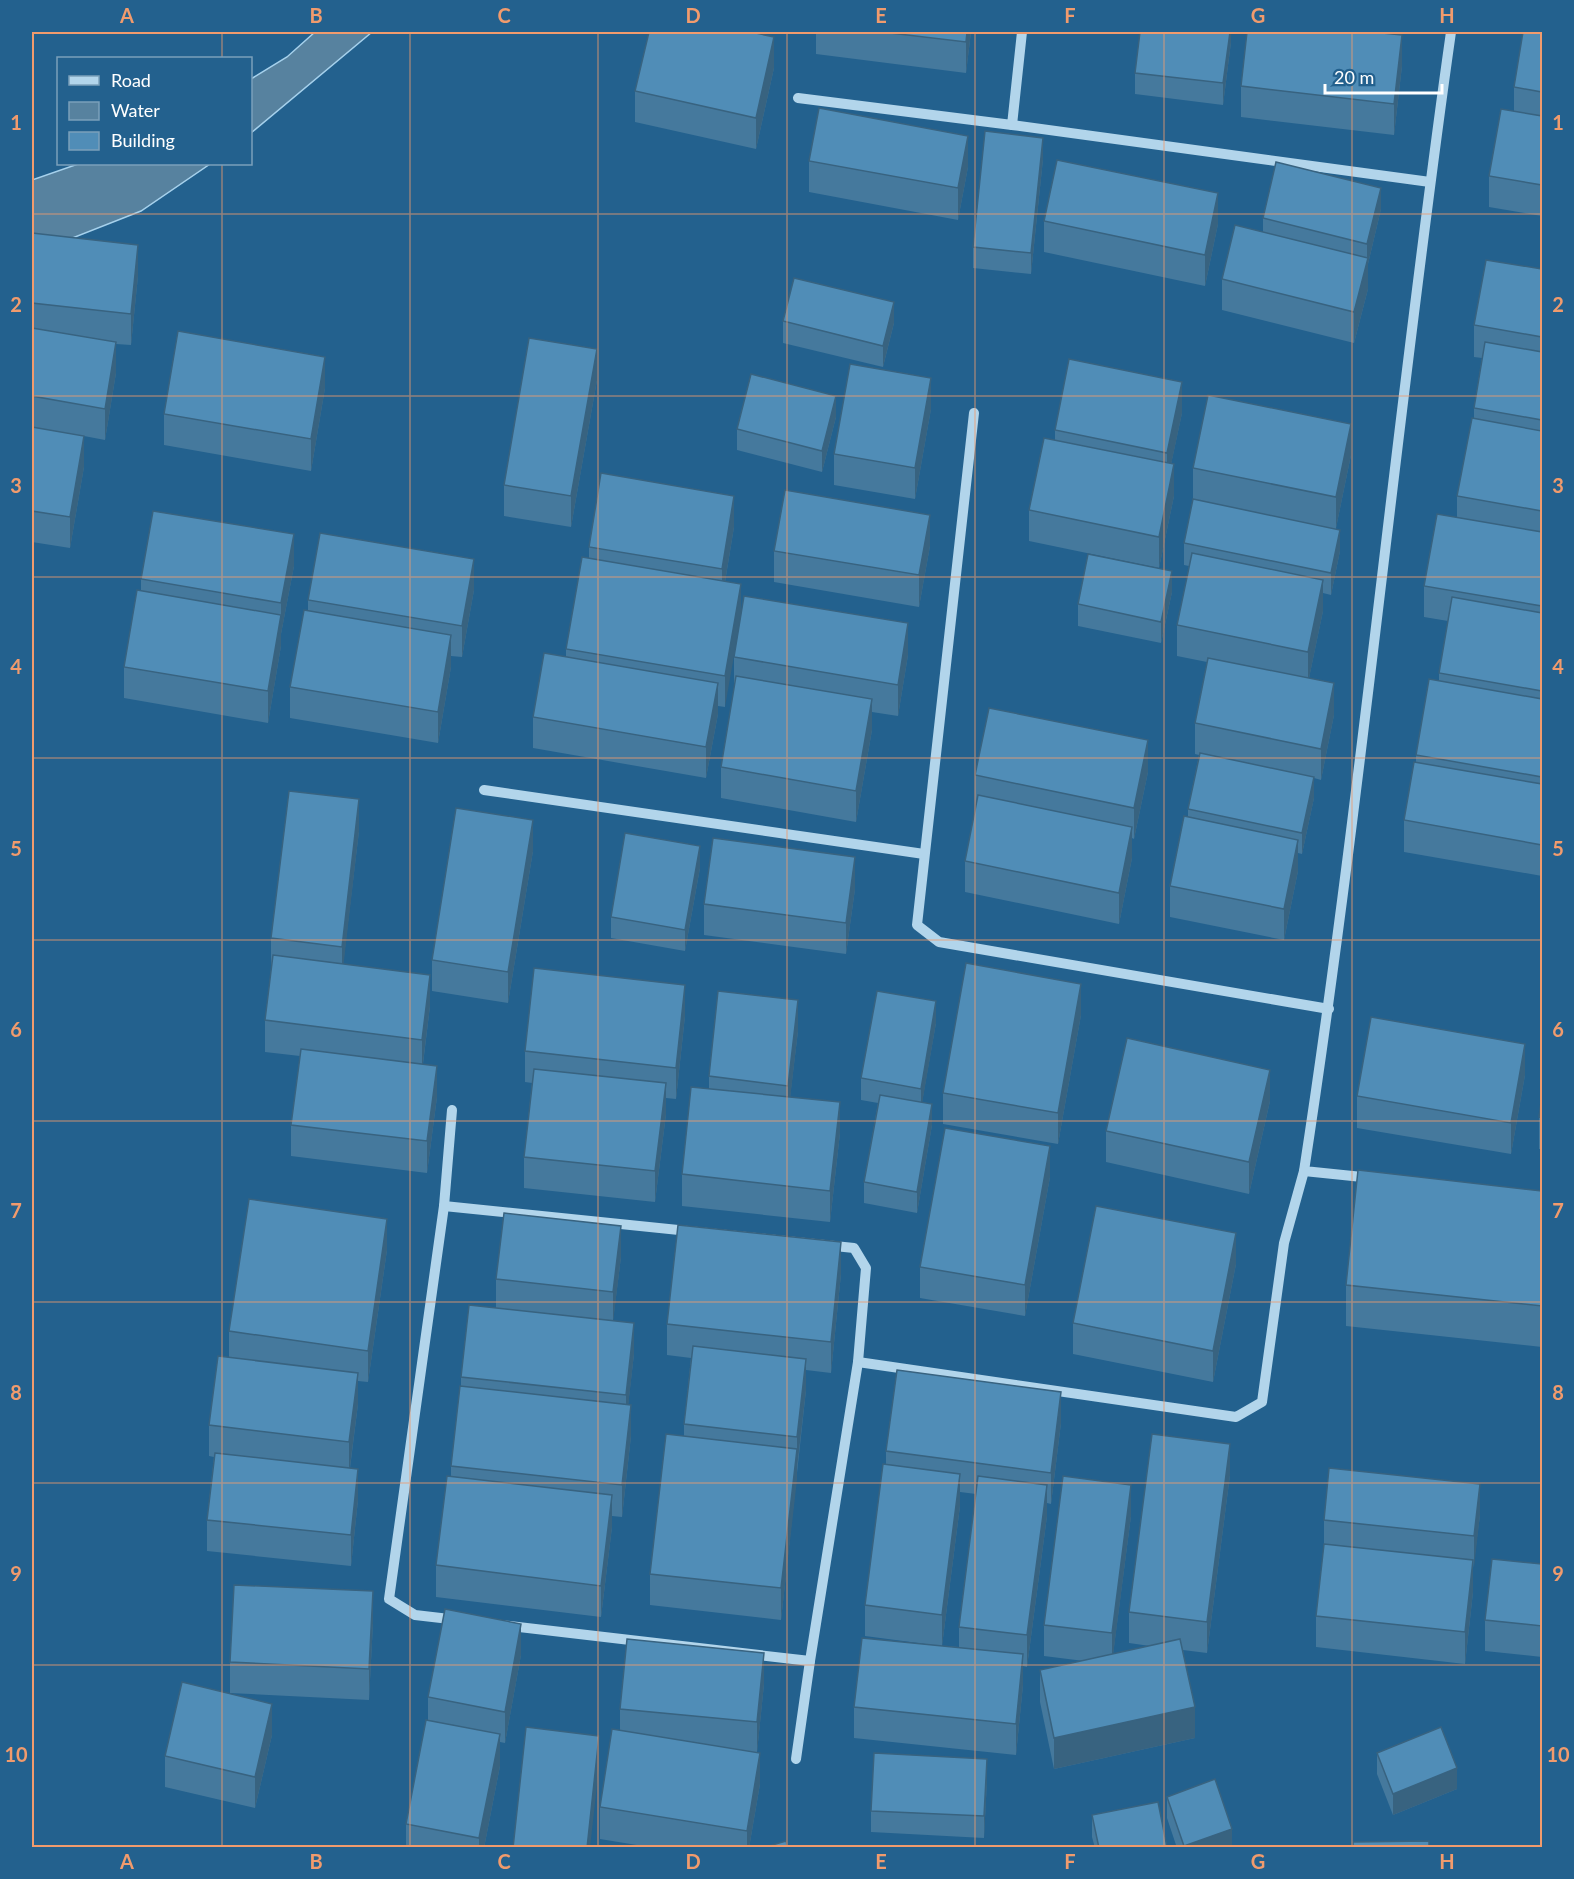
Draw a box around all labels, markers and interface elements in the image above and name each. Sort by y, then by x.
text: A [119,3,134,27]
text: B [309,3,323,27]
text: C [497,3,511,27]
text: D [685,3,701,27]
text: E [875,3,887,27]
text: F [1064,3,1076,27]
text: G [1251,3,1265,27]
text: H [1439,3,1455,27]
legend [57,57,252,165]
scale bar [1325,57,1442,95]
text: 20 m [1334,66,1374,88]
text: Road [111,69,151,91]
text: Water [111,99,160,121]
text: 1 [10,110,22,134]
text: 1 [1552,110,1564,134]
text: Building [111,129,175,151]
text: 2 [10,292,22,316]
text: 2 [1552,292,1564,316]
text: 3 [10,473,22,497]
text: 3 [1552,473,1564,497]
text: 4 [10,654,22,678]
text: 4 [1552,654,1564,678]
text: 5 [10,836,22,860]
text: 5 [1552,836,1564,860]
text: 6 [10,1017,22,1041]
text: 6 [1552,1017,1564,1041]
text: 7 [10,1198,22,1222]
text: 7 [1552,1198,1564,1222]
text: 8 [10,1380,22,1404]
text: 8 [1552,1380,1564,1404]
text: 9 [10,1561,22,1585]
text: 9 [1552,1561,1564,1585]
text: 10 [4,1742,28,1766]
text: 10 [1546,1742,1570,1766]
text: A [119,1849,134,1873]
text: B [309,1849,323,1873]
text: C [497,1849,511,1873]
text: D [685,1849,701,1873]
text: E [875,1849,887,1873]
text: F [1064,1849,1076,1873]
text: G [1251,1849,1265,1873]
text: H [1439,1849,1455,1873]

